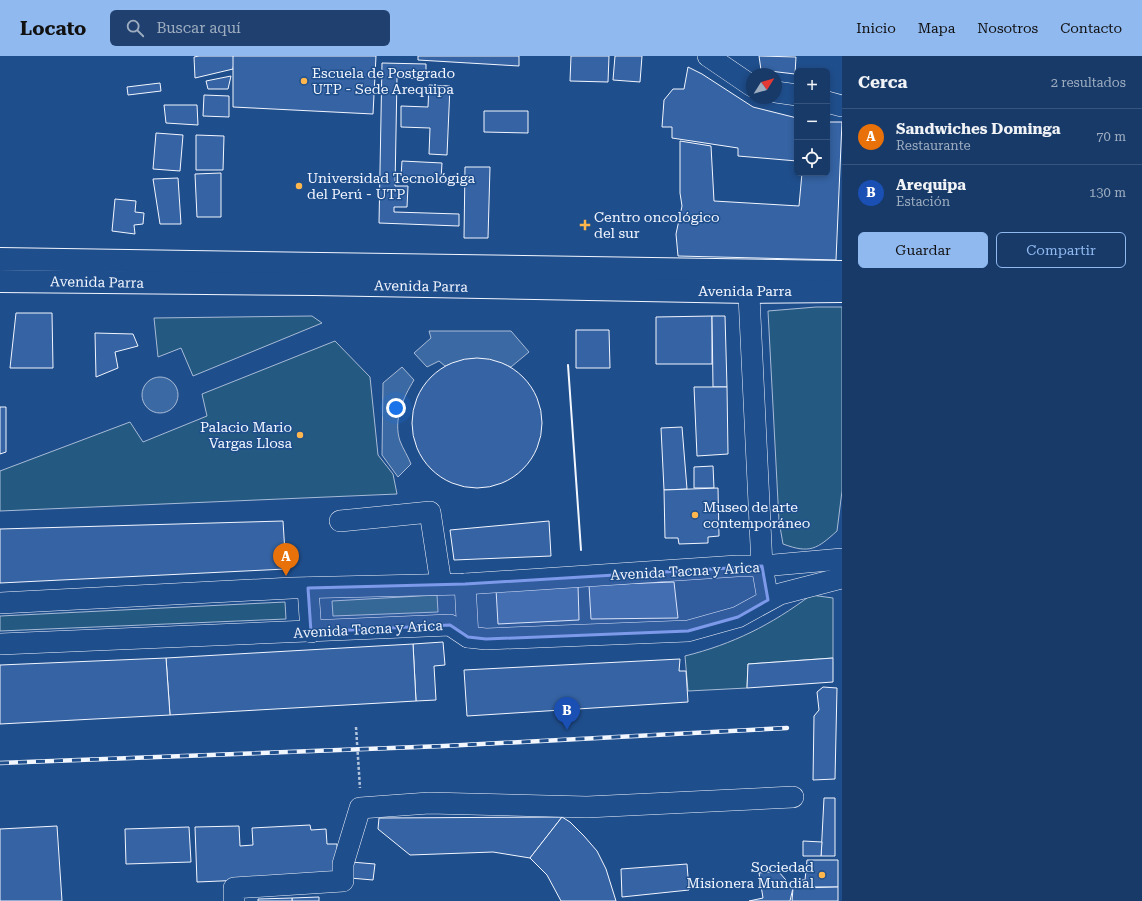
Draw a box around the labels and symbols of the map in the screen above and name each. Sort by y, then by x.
place label: Escuela de Postgrado UTP - Sede Arequipa [312,65,455,97]
north arrow [746,68,782,104]
marker: Escuela de Postgrado UTP - Sede Arequipa [299,76,309,86]
place label: Universidad Tecnológiga del Perú - UTP [307,170,475,202]
marker: Universidad Tecnológiga del Perú - UTP [294,181,304,191]
place label: Centro oncológico del sur [594,209,720,241]
marker: Centro oncológico del sur [579,219,591,231]
street label: Avenida Parra [50,273,144,291]
street label: Avenida Parra [374,277,468,295]
street label: Avenida Parra [698,283,792,299]
your location [386,398,406,418]
place label: Palacio Mario Vargas Llosa [200,419,292,451]
marker: Palacio Mario Vargas Llosa [295,430,305,440]
place label: Museo de arte contemporáneo [703,499,810,531]
marker: Museo de arte contemporáneo [690,510,700,520]
pin: A [273,543,299,576]
street label: Avenida Tacna y Arica [610,559,761,583]
street label: Avenida Tacna y Arica [293,617,444,641]
pin: B [554,697,580,730]
place label: Sociedad Misionera Mundial [687,859,815,891]
marker: Sociedad Misionera Mundial [817,870,827,880]

